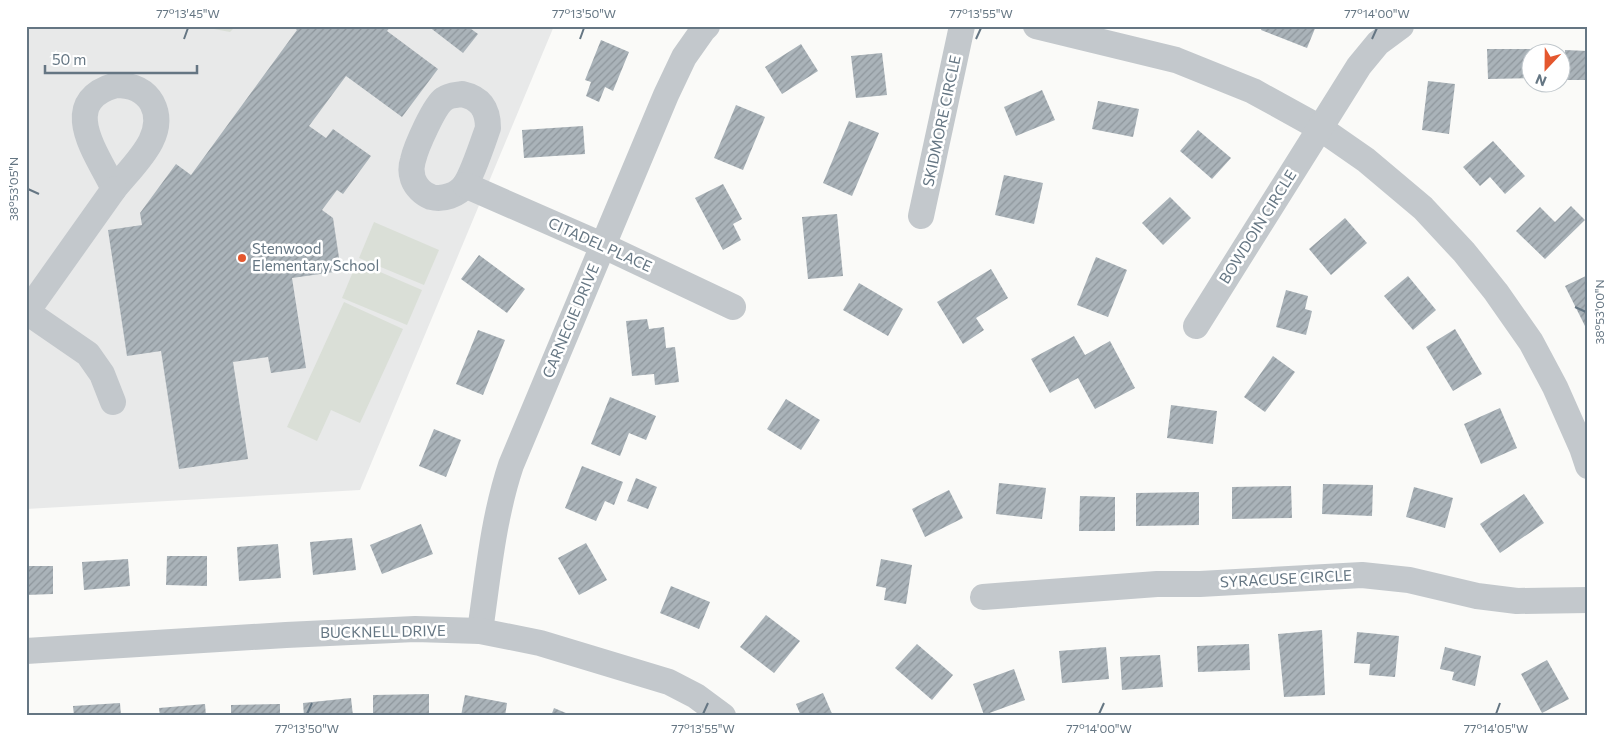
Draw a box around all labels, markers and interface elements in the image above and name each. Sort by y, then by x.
text: 77°13'45"W [156,6,220,20]
text: 77°13'50"W [552,6,616,20]
text: 77°13'55"W [949,6,1013,20]
text: 77°14'00"W [1344,6,1410,20]
scale bar [45,42,198,74]
north arrow [1522,42,1572,92]
text: 50 m [52,50,86,68]
street label: SKIDMORE CIRCLE [918,53,964,188]
text: N [1533,71,1549,90]
text: 38°53'05"N [6,157,20,221]
street label: BOWDOIN CIRCLE [1215,166,1299,287]
street label: CITADEL PLACE [546,213,655,275]
place label: Stenwood Elementary School [252,239,379,274]
marker: Stenwood Elementary School [236,252,248,264]
street label: CARNEGIE DRIVE [538,261,602,380]
text: 38°53'00"N [1592,279,1606,345]
street label: SYRACUSE CIRCLE [1220,566,1352,590]
street label: BUCKNELL DRIVE [320,621,446,641]
text: 77°13'50"W [275,721,339,735]
text: 77°13'55"W [671,721,735,735]
text: 77°14'00"W [1066,721,1132,735]
text: 77°14'05"W [1464,721,1528,735]

